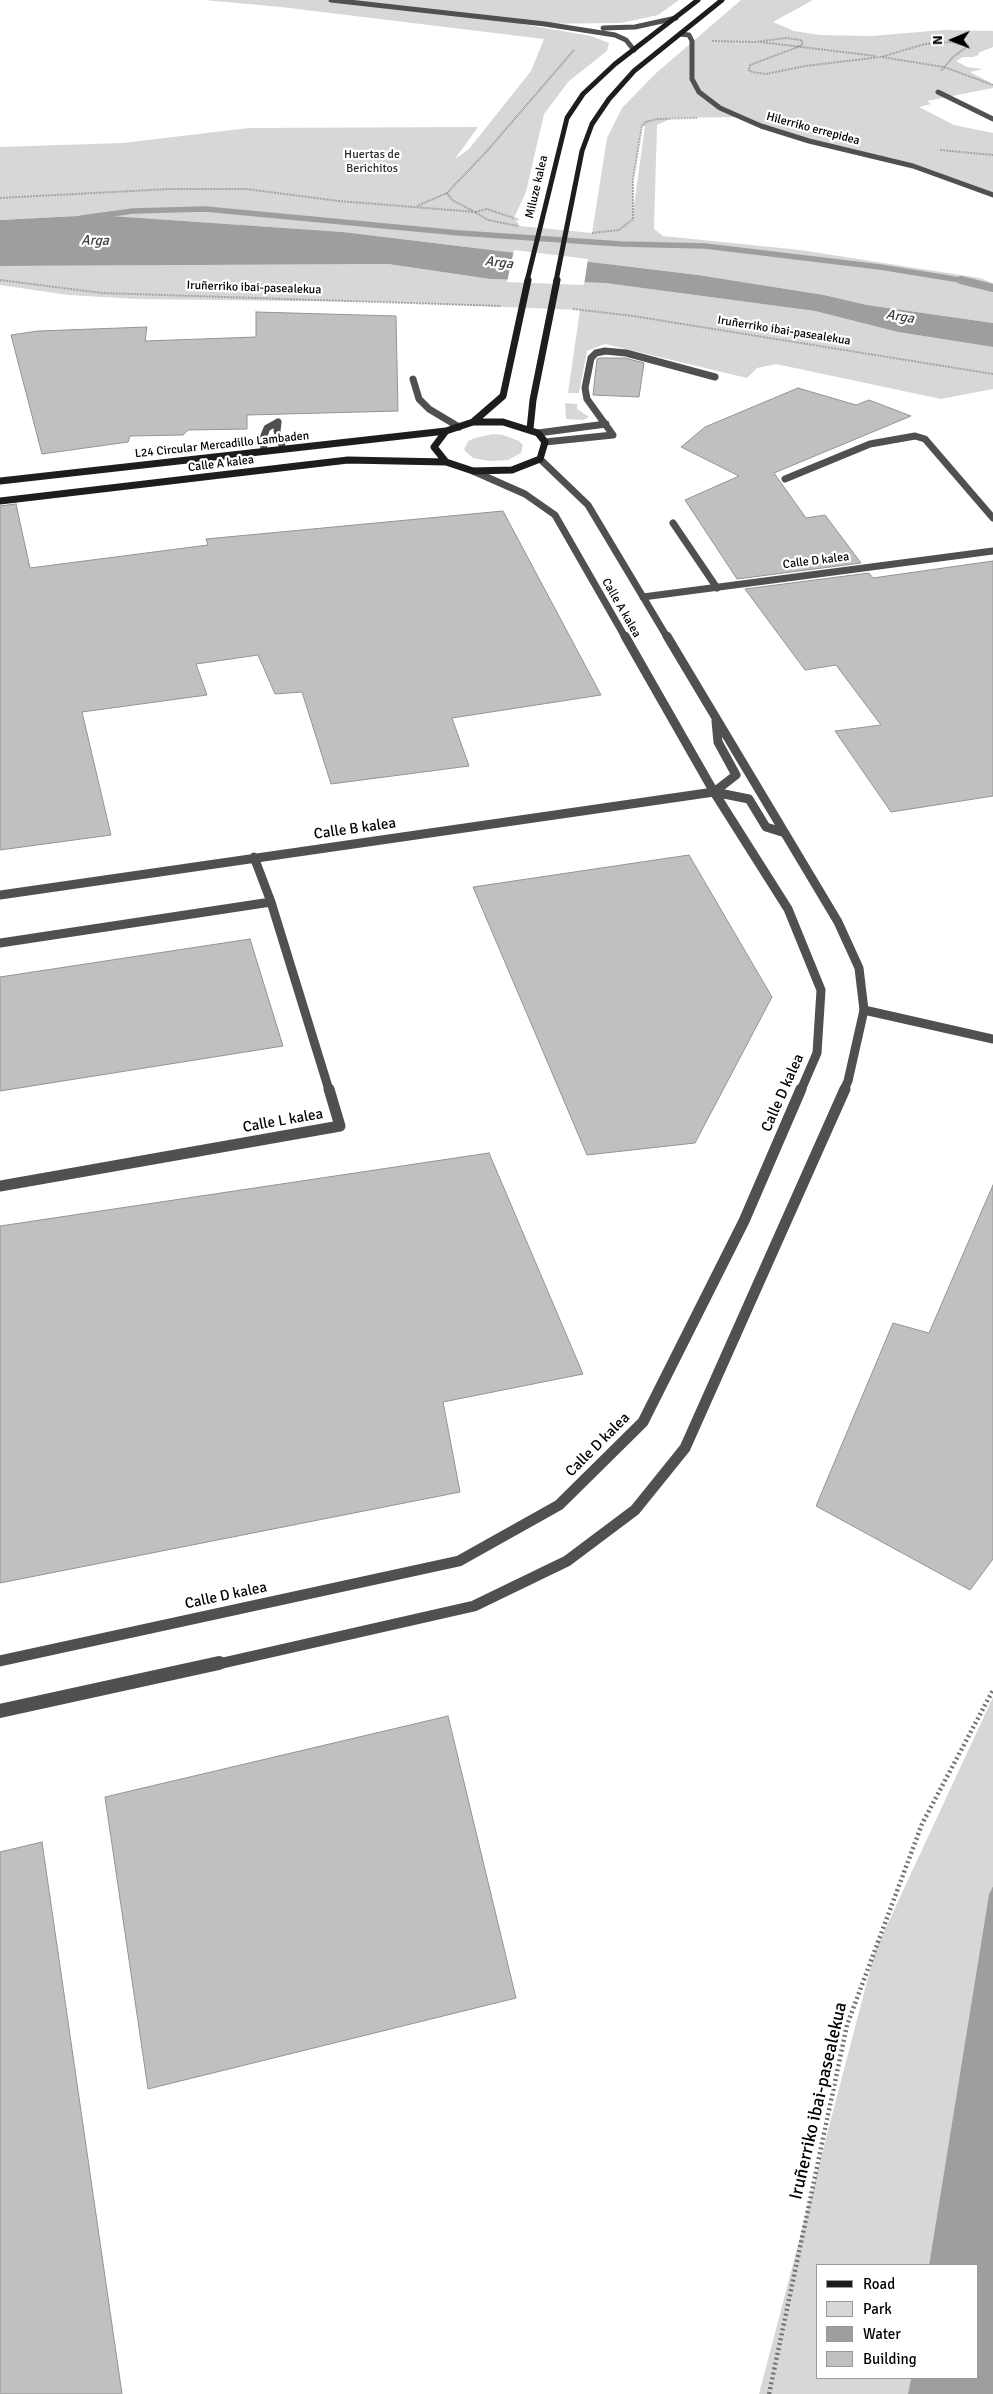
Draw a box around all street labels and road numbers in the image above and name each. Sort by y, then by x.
street label: Hilerriko errepidea [765,110,861,148]
street label: Miluze kalea [523,154,551,220]
street label: Iruñerriko ibai-pasealekua [186,278,322,298]
street label: Iruñerriko ibai-pasealekua [716,313,852,349]
street label: L24 Circular Mercadillo Lambaden [134,429,310,461]
street label: Calle A kalea [187,453,255,475]
street label: Calle D kalea [782,550,850,572]
street label: Calle A kalea [598,576,644,640]
street label: Calle B kalea [313,814,397,844]
street label: Calle D kalea [758,1051,808,1135]
street label: Calle L kalea [241,1105,325,1137]
street label: Calle D kalea [562,1409,634,1481]
street label: Calle D kalea [183,1579,269,1613]
street label: Iruñerriko ibai-pasealekua [786,2000,852,2202]

